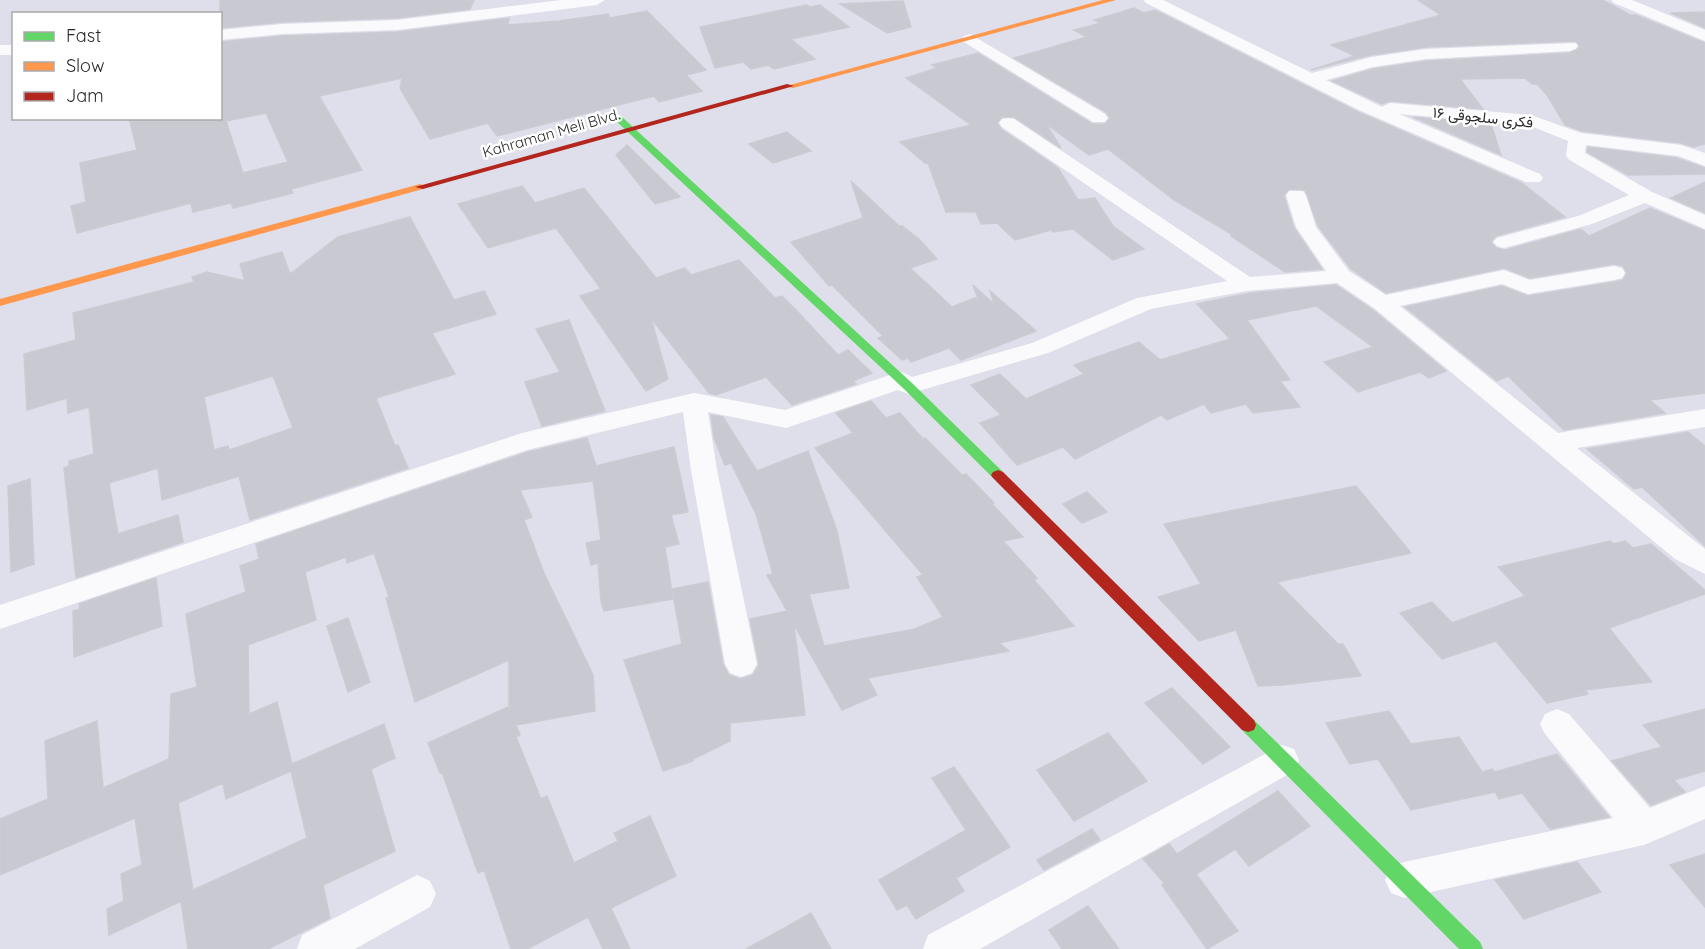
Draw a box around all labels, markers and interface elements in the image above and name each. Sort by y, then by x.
legend [12,12,222,120]
text: Fast [66,24,101,47]
text: Slow [66,54,104,77]
text: Jam [66,84,104,107]
street label: فکری سلجوقی ۱۶ [1432,102,1534,133]
street label: Kahraman Meli Blvd. [480,104,622,162]

